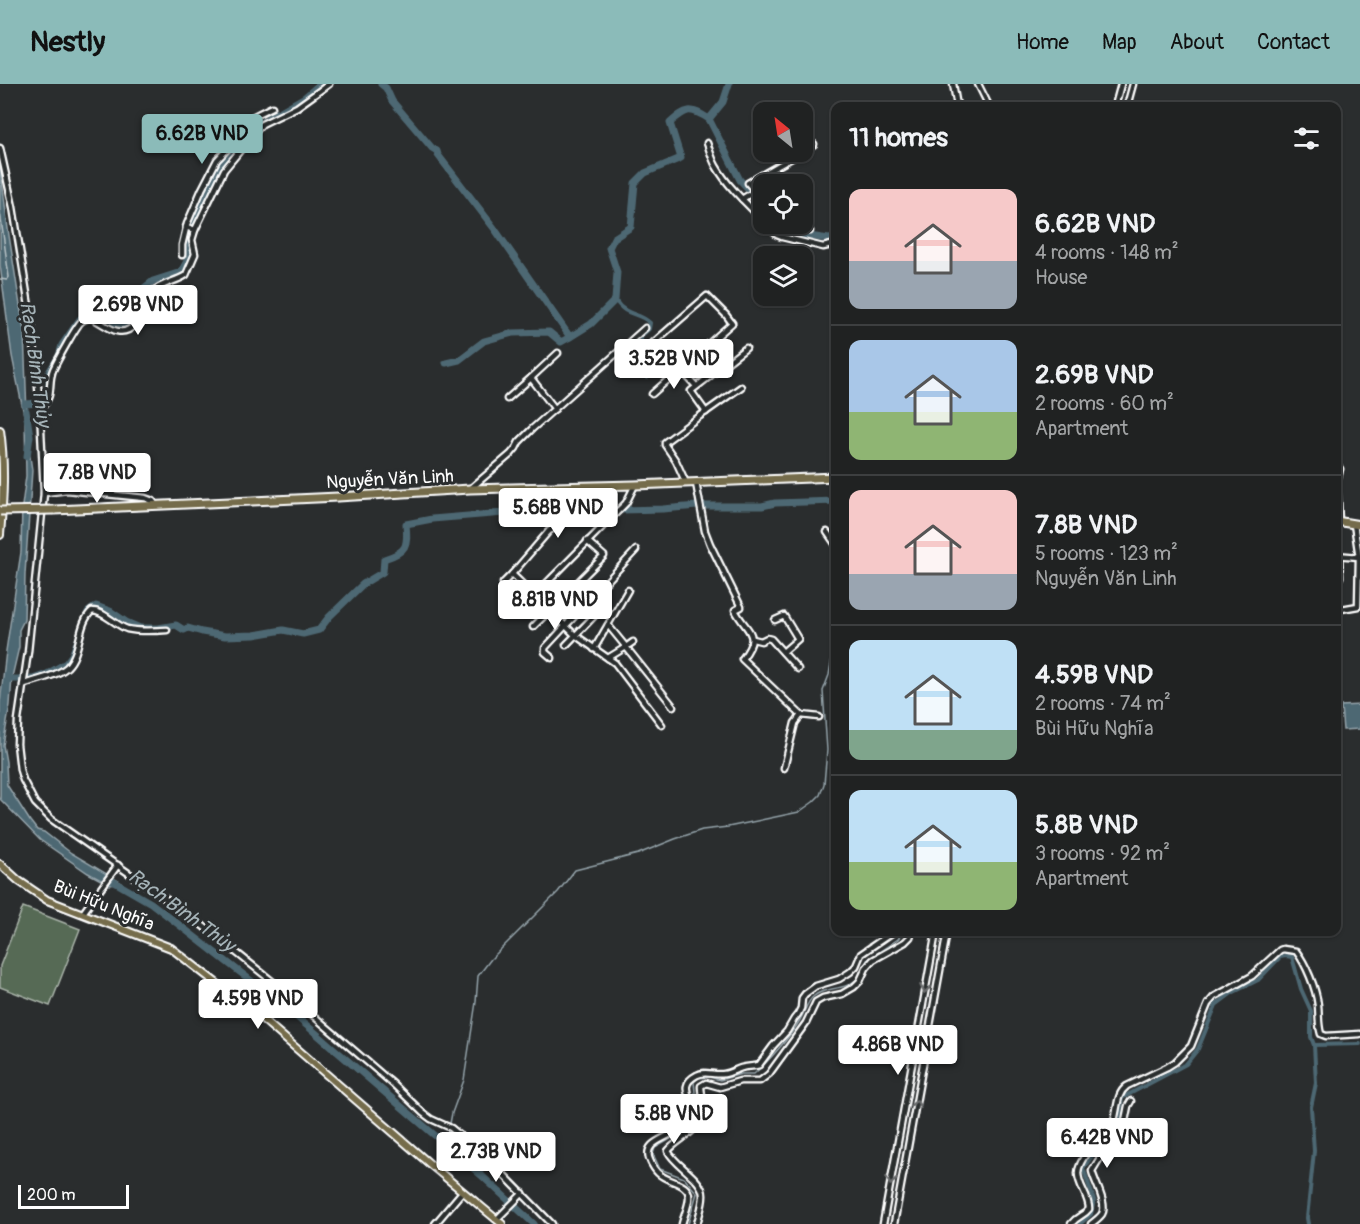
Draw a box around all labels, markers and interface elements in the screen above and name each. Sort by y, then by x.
text: Nestly [30,25,105,60]
text: Home [1016,29,1069,56]
text: Map [1102,29,1137,56]
text: About [1170,29,1224,56]
text: Contact [1257,29,1330,56]
north arrow [753,102,813,162]
map controls [753,102,813,306]
pin: 6.62B VND [133,114,271,165]
text: 6.62B VND [156,121,248,146]
text: 11 homes [849,122,948,154]
icon: filters [1290,122,1323,155]
button: locate [753,174,813,234]
text: 6.62B VND [1035,208,1155,240]
icon: home [897,213,969,285]
text: 4 rooms · 148 m² [1035,240,1179,265]
button: layers [753,246,813,306]
text: House [1035,265,1087,290]
pin: 2.69B VND [69,285,207,336]
text: 2.69B VND [92,292,184,317]
water label: Rạch Bình Thủy [14,300,57,431]
pin: 3.52B VND [605,339,743,390]
text: 3.52B VND [628,346,720,371]
text: 2.69B VND [1035,359,1154,391]
icon: home [897,364,969,436]
text: 2 rooms · 60 m² [1035,391,1174,416]
text: Apartment [1035,416,1128,441]
pin: 7.8B VND [35,453,159,504]
text: 7.8B VND [58,460,136,485]
street label: Nguyễn Văn Linh [326,465,454,494]
pin: 5.68B VND [489,488,627,539]
text: 5.68B VND [513,495,603,520]
text: 7.8B VND [1035,509,1137,541]
icon: home [897,514,969,586]
text: 5 rooms · 123 m² [1035,541,1178,566]
text: Nguyễn Văn Linh [1035,566,1177,591]
pin: 8.81B VND [486,580,624,631]
text: 8.81B VND [512,587,598,612]
text: 4.59B VND [1035,659,1153,691]
icon: home [897,664,969,736]
text: 2 rooms · 74 m² [1035,691,1171,716]
text: Bùi Hữu Nghĩa [1035,716,1154,741]
text: 5.8B VND [1035,809,1138,841]
icon: home [897,814,969,886]
text: 3 rooms · 92 m² [1035,841,1170,866]
water label: Rạch Bình Thủy [123,863,242,959]
text: Apartment [1035,866,1128,891]
street label: Bùi Hữu Nghĩa [50,875,158,936]
pin: 4.59B VND [189,979,327,1030]
one-way arrow [920,984,932,994]
text: 4.59B VND [213,986,303,1011]
pin: 4.86B VND [829,1025,967,1076]
text: 4.86B VND [852,1032,944,1057]
pin: 5.8B VND [612,1094,736,1145]
one-way arrow [909,1100,922,1110]
text: 5.8B VND [635,1101,714,1126]
pin: 6.42B VND [1038,1118,1176,1169]
text: 6.42B VND [1061,1125,1153,1150]
pin: 2.73B VND [427,1132,565,1183]
text: 2.73B VND [451,1139,542,1164]
one-way arrow [885,1176,898,1186]
scale bar [18,1182,129,1210]
text: 200 m [27,1185,75,1205]

